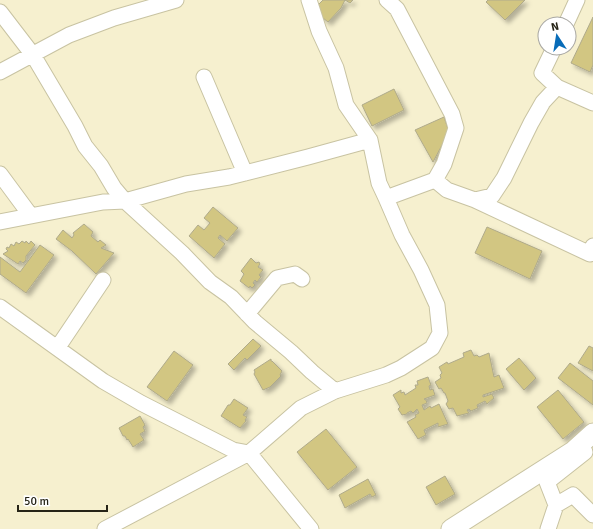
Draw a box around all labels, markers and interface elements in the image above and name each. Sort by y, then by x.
north arrow [537,16,577,56]
text: N [550,20,560,34]
scale bar [18,487,107,513]
text: 50 m [24,494,49,509]

